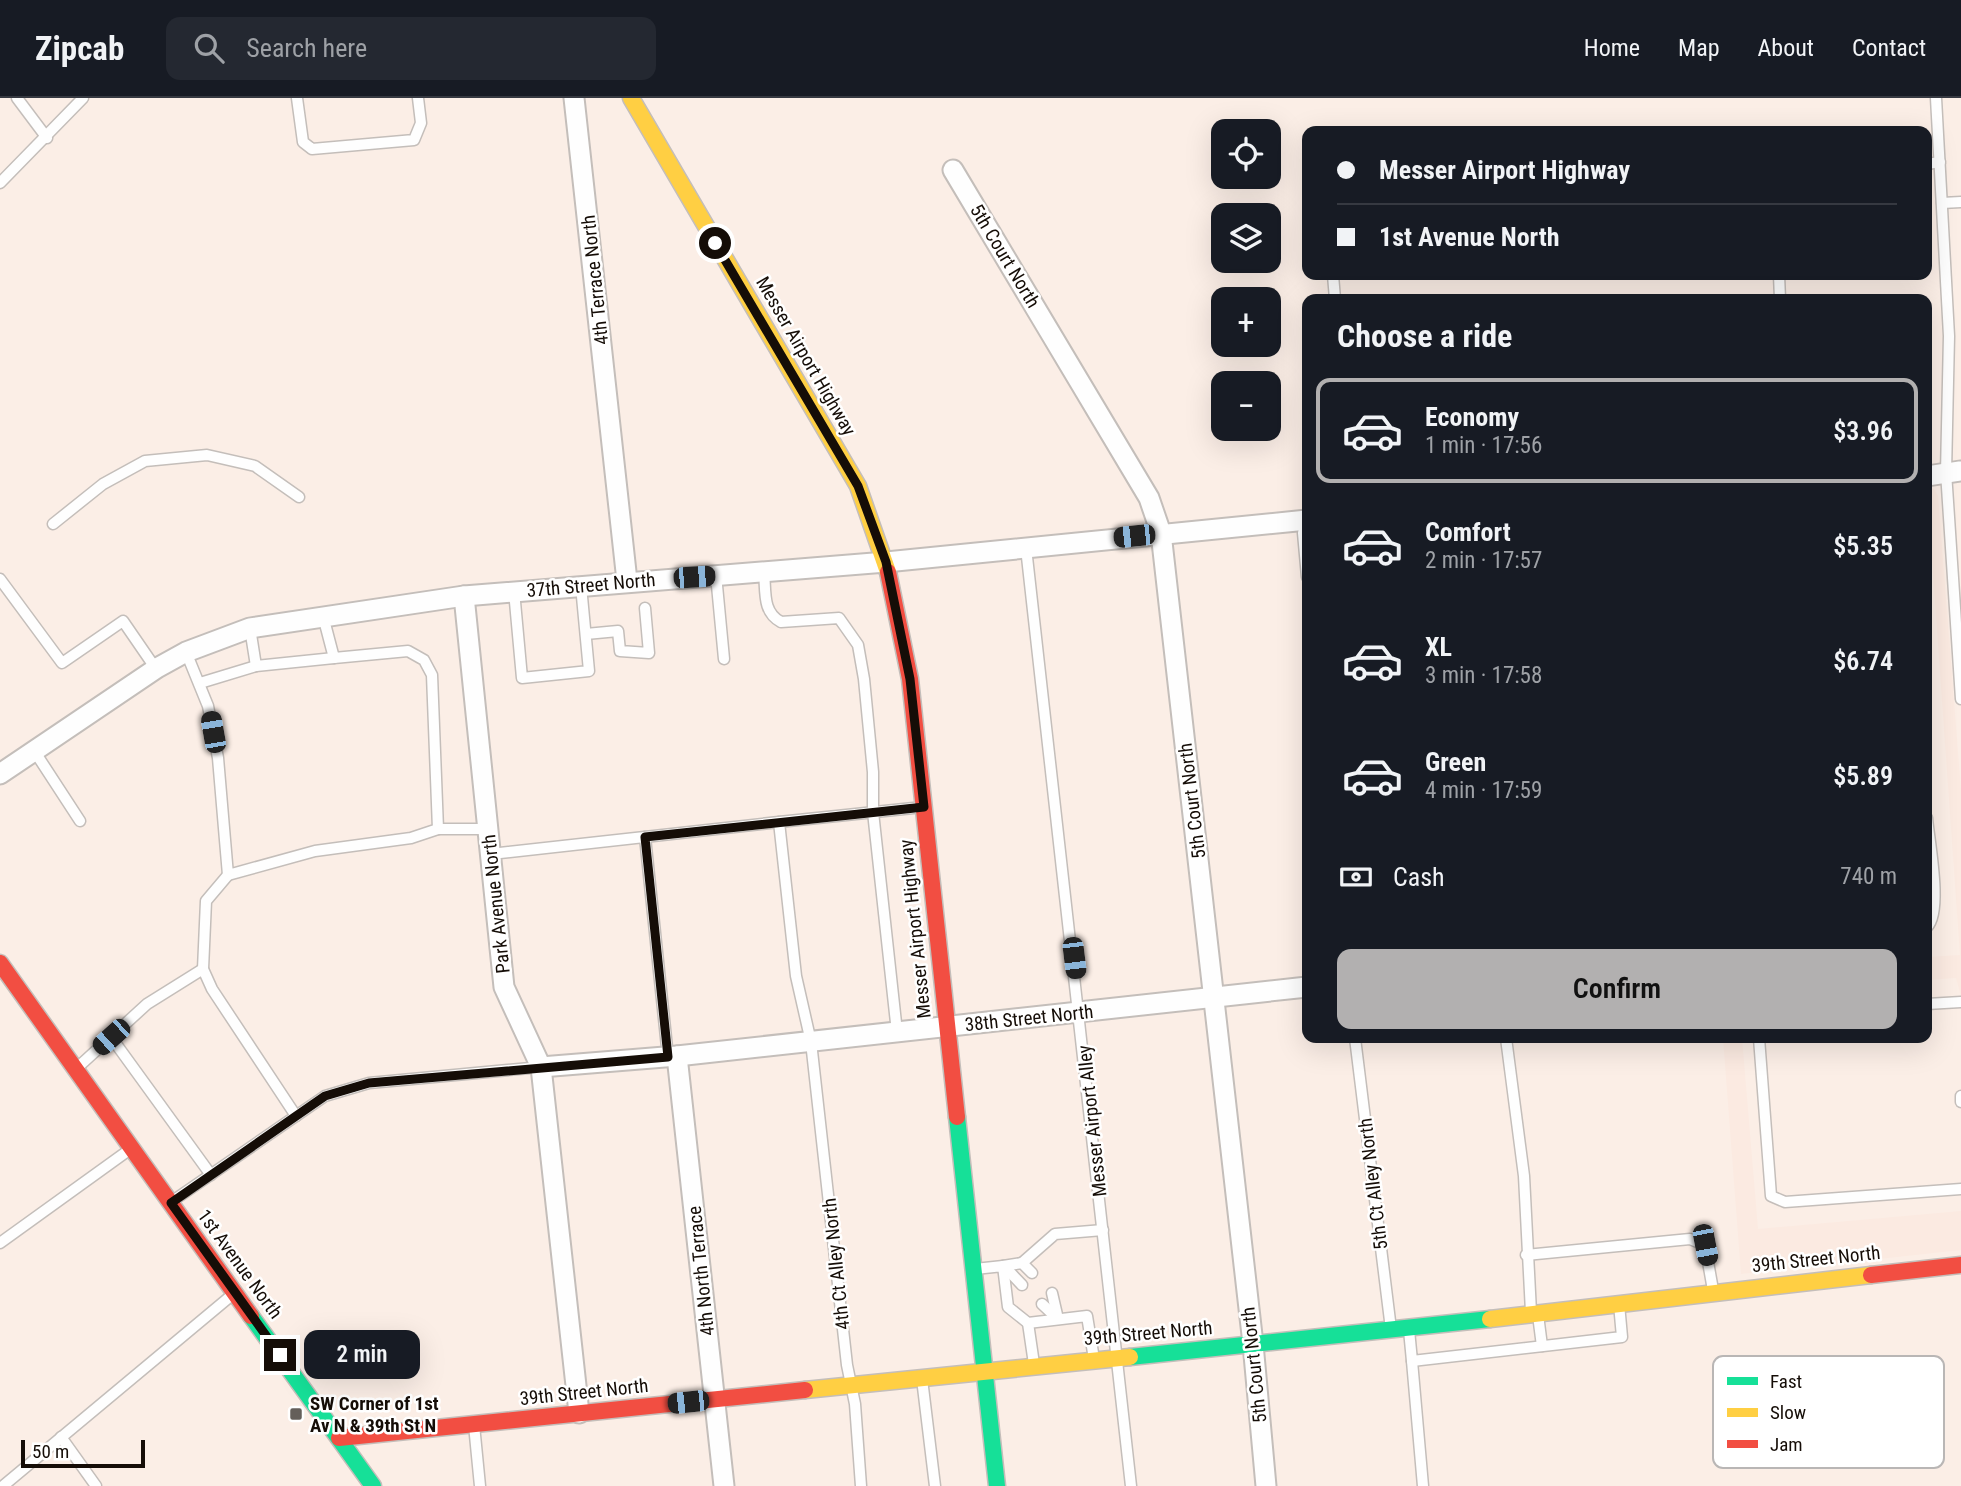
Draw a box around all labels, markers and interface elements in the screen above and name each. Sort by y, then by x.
search box [166,17,656,80]
text: Zipcab [35,29,124,68]
icon: search [190,29,228,67]
text: Search here [246,33,367,63]
text: Home [1584,34,1640,62]
text: Map [1678,34,1720,62]
text: About [1758,34,1814,62]
text: Contact [1852,34,1926,62]
map controls [1211,119,1281,441]
button: locate [1211,119,1281,189]
text: Messer Airport Highway [1379,155,1630,185]
street label: 5th Court North [965,200,1045,312]
button: layers [1211,203,1281,273]
street label: 4th Terrace North [577,214,613,346]
text: 1st Avenue North [1379,222,1560,252]
route start [699,227,731,259]
street label: Messer Airport Highway [751,272,861,440]
button: + [1211,287,1281,357]
text: Choose a ride [1337,317,1512,355]
button: − [1211,371,1281,441]
icon: car [1341,399,1404,462]
text: Economy [1425,402,1519,432]
text: $3.96 [1833,416,1893,446]
text: 1 min · 17:56 [1425,432,1542,459]
icon: car [1341,514,1404,577]
text: Comfort [1425,517,1511,547]
car [1113,523,1156,549]
text: $5.35 [1833,531,1893,561]
text: 2 min · 17:57 [1425,547,1542,574]
car [673,565,716,589]
street label: 37th Street North [526,568,656,602]
icon: car [1341,629,1404,692]
text: XL [1425,632,1452,662]
text: $6.74 [1833,646,1893,676]
text: 3 min · 17:58 [1425,662,1542,689]
car [200,709,227,755]
street label: 5th Court North [1173,742,1211,860]
icon: car [1341,744,1404,807]
text: Green [1425,747,1486,777]
text: $5.89 [1833,761,1893,791]
text: 4 min · 17:59 [1425,777,1542,804]
street label: Park Avenue North [477,833,515,975]
street label: Messer Airport Highway [894,838,936,1020]
icon: cash [1337,858,1375,896]
text: Cash [1393,862,1445,892]
text: 740 m [1840,863,1897,890]
car [1062,936,1087,980]
button: Confirm [1337,949,1897,1029]
street label: 38th Street North [964,1000,1094,1036]
car [89,1015,134,1059]
street label: Messer Airport Alley [1073,1044,1111,1198]
street label: 5th Ct Alley North [1354,1117,1392,1251]
street label: 4th Ct Alley North [818,1197,854,1331]
street label: 1st Avenue North [193,1205,287,1323]
street label: 4th North Terrace [683,1205,719,1337]
car [1691,1222,1720,1268]
street label: 39th Street North [1751,1241,1881,1277]
street label: 5th Court North [1236,1306,1272,1424]
street label: 39th Street North [1083,1316,1213,1350]
callout: 2 min [304,1330,420,1380]
route end [264,1339,296,1371]
text: 2 min [337,1341,387,1368]
legend [1713,1356,1944,1468]
text: Fast [1770,1370,1802,1393]
street label: 39th Street North [519,1374,649,1410]
car [667,1389,710,1415]
place label: SW Corner of 1st Av N & 39th St N [310,1392,439,1437]
text: Slow [1770,1401,1806,1424]
marker: SW Corner of 1st Av N & 39th St N [288,1406,304,1422]
text: Jam [1770,1433,1803,1456]
scale bar [21,1437,145,1469]
text: 50 m [32,1440,69,1463]

